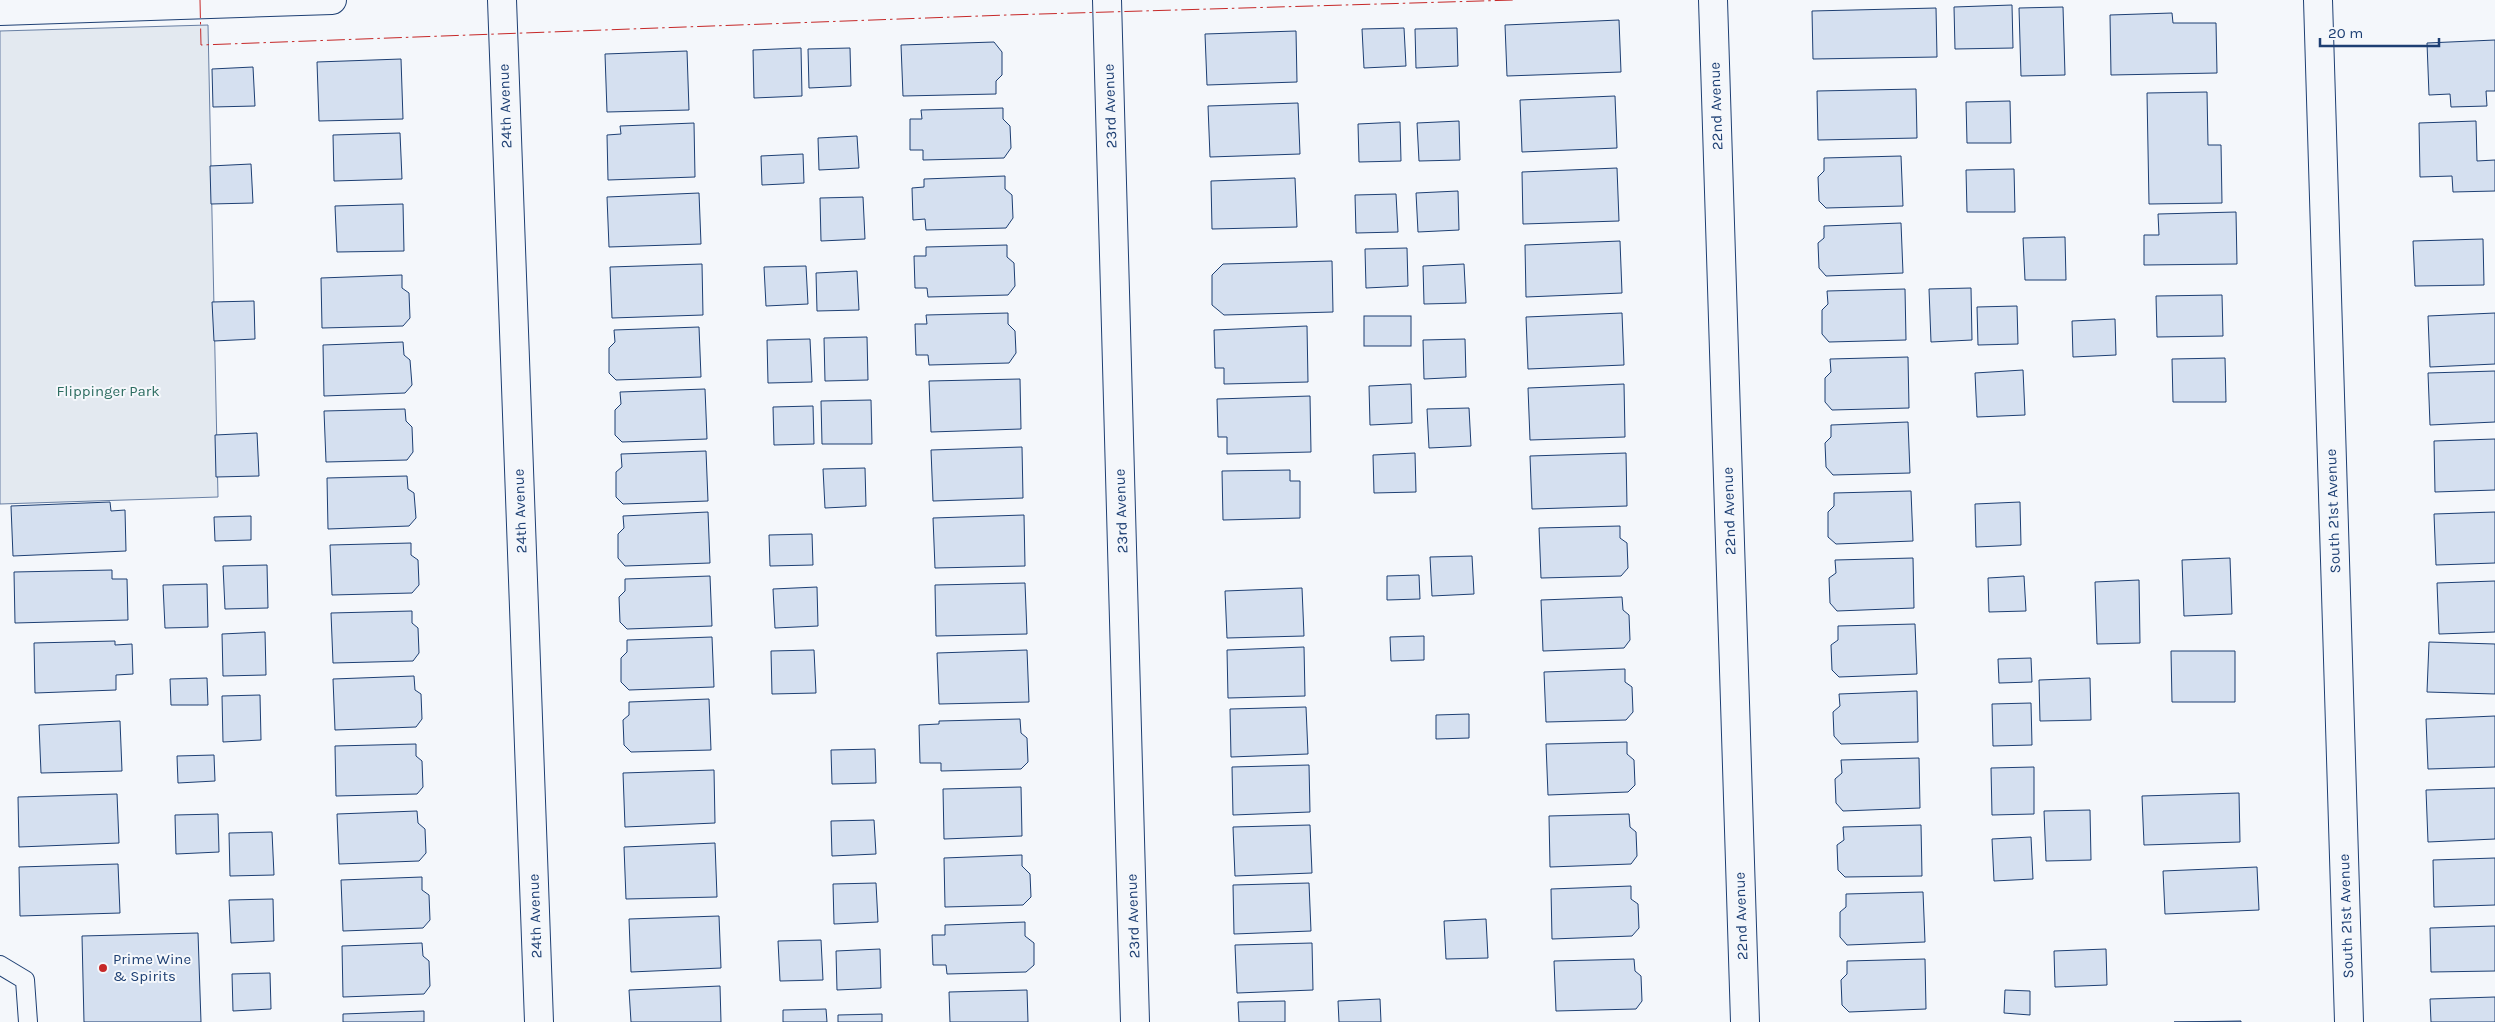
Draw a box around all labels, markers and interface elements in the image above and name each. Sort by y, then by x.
scale bar [2320,15,2439,47]
text: 20 m [2328,24,2363,42]
street label: 22nd Avenue [1705,62,1727,150]
street label: 24th Avenue [495,63,515,149]
street label: 23rd Avenue [1100,63,1120,149]
park label: Flippinger Park [56,382,160,400]
street label: South 21st Avenue [2322,448,2344,574]
street label: 22nd Avenue [1718,467,1740,555]
street label: 24th Avenue [510,468,530,554]
street label: 23rd Avenue [1111,468,1131,554]
street label: South 21st Avenue [2335,853,2357,979]
street label: 22nd Avenue [1730,872,1752,960]
street label: 24th Avenue [525,873,545,959]
street label: 23rd Avenue [1123,873,1143,959]
place label: Prime Wine & Spirits [113,950,191,985]
marker: Prime Wine & Spirits [97,962,109,974]

